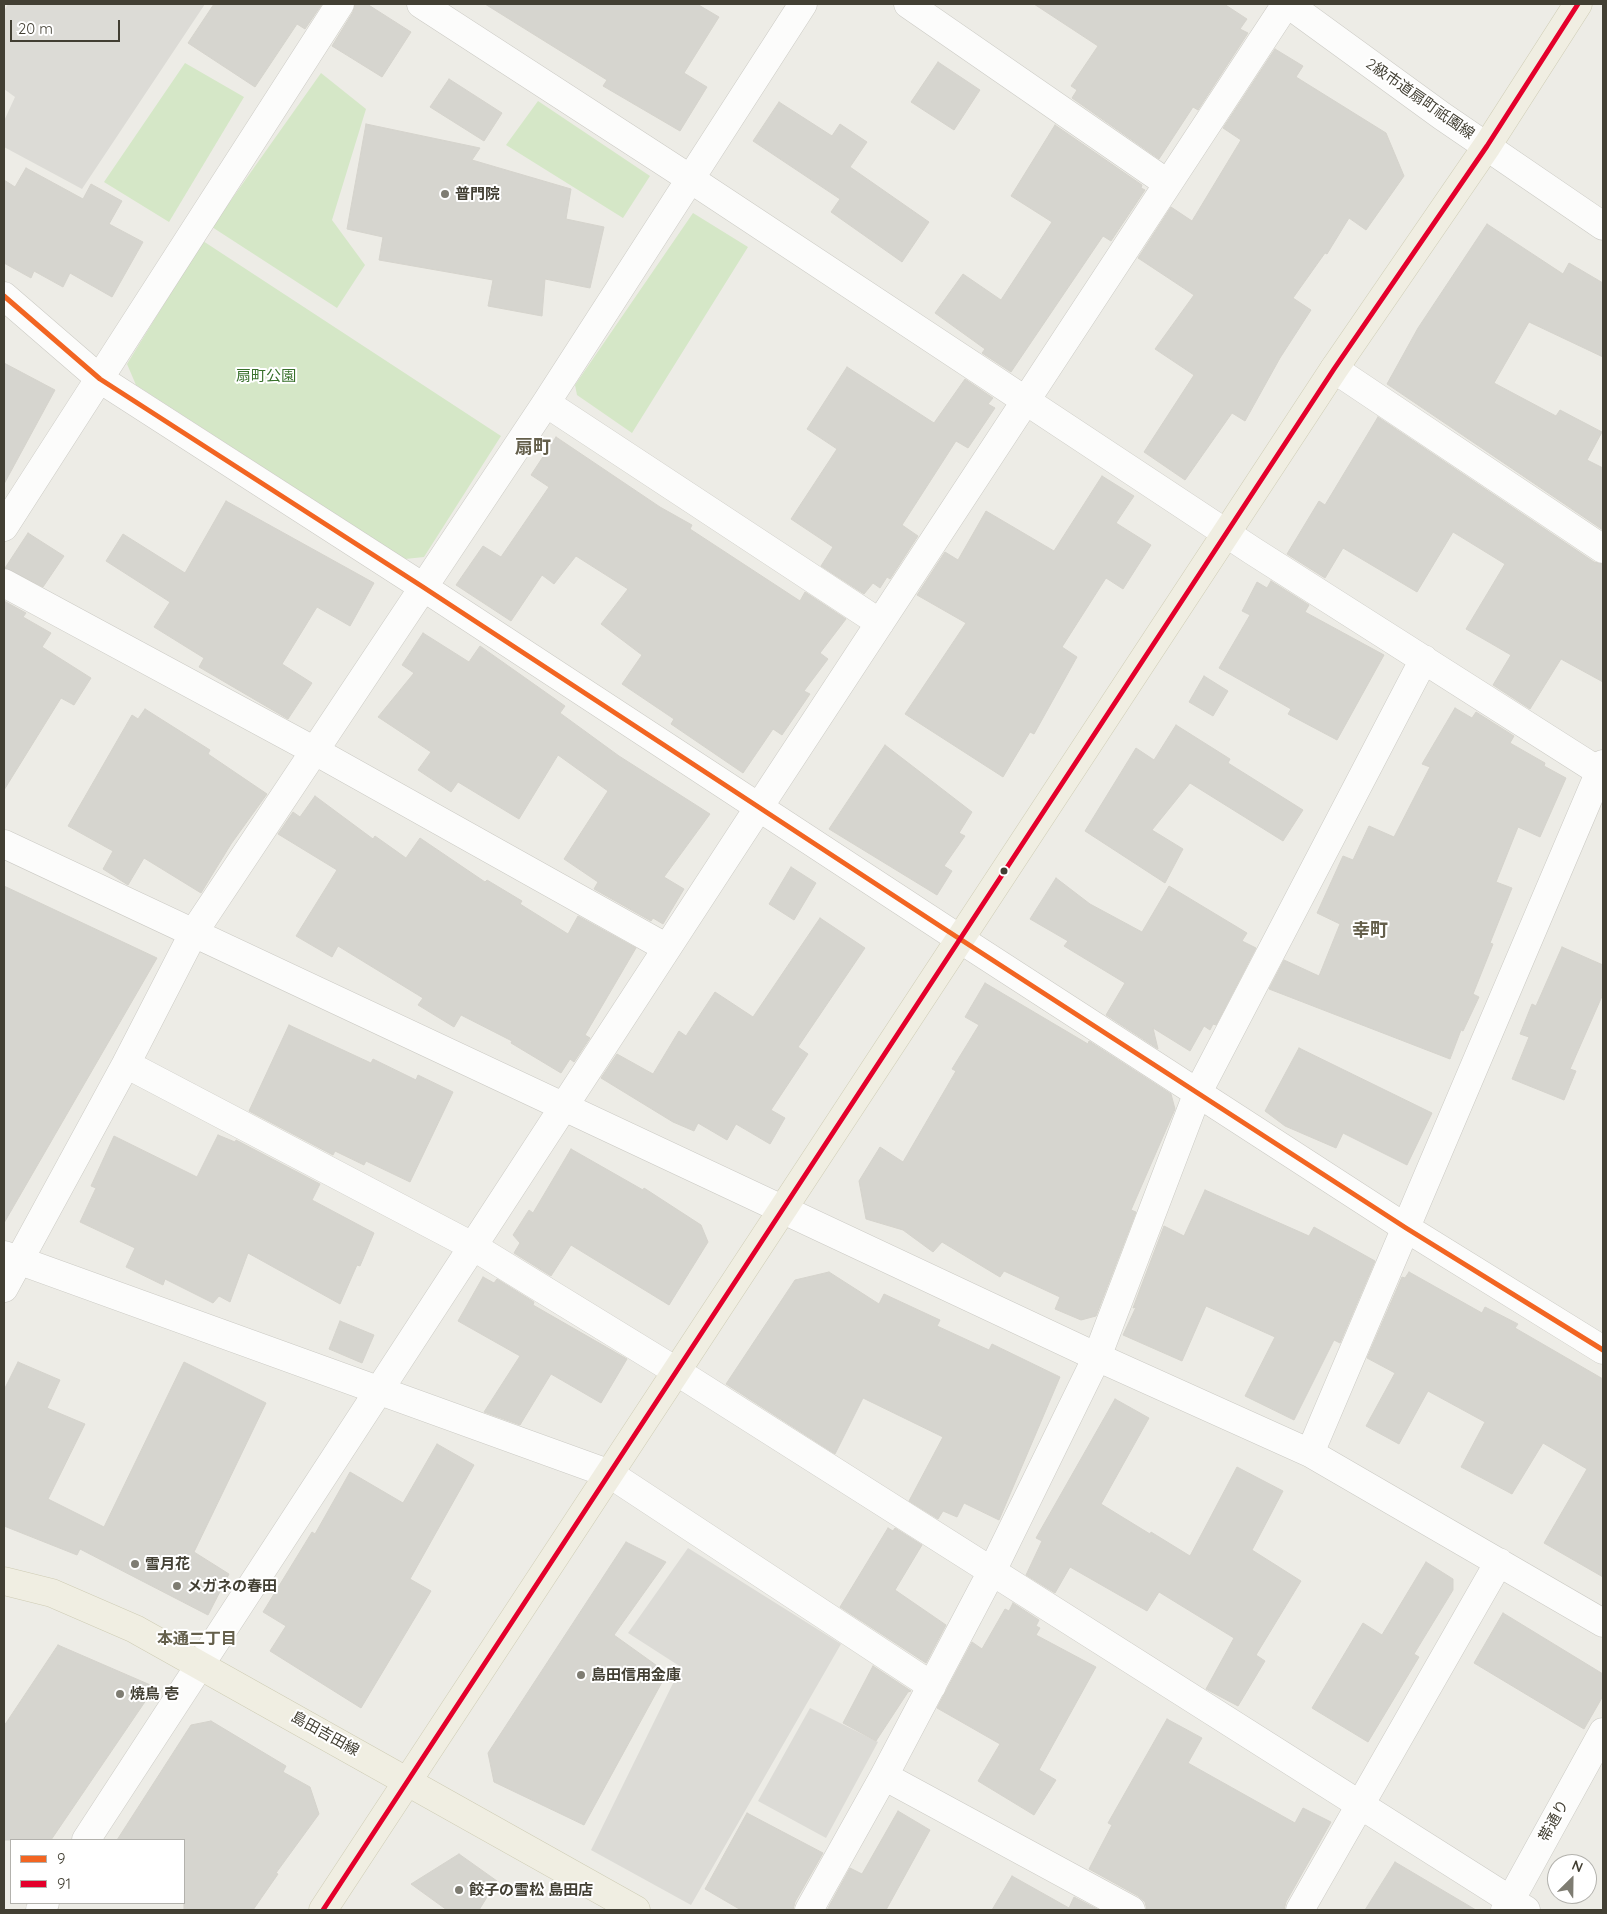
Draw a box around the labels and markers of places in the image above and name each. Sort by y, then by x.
place label: 普門院 [455,185,500,203]
marker: 普門院 [439,188,451,200]
unlabelled marker [999,866,1009,876]
place label: 雪月花 [145,1555,190,1573]
marker: 雪月花 [129,1558,141,1570]
place label: メガネの春田 [187,1577,277,1595]
marker: メガネの春田 [171,1580,183,1592]
place label: 島田信用金庫 [591,1666,681,1684]
marker: 島田信用金庫 [575,1669,587,1681]
place label: 焼鳥 壱 [130,1685,179,1703]
marker: 焼鳥 壱 [114,1688,126,1700]
place label: 餃子の雪松 島田店 [469,1881,593,1899]
marker: 餃子の雪松 島田店 [453,1884,465,1896]

